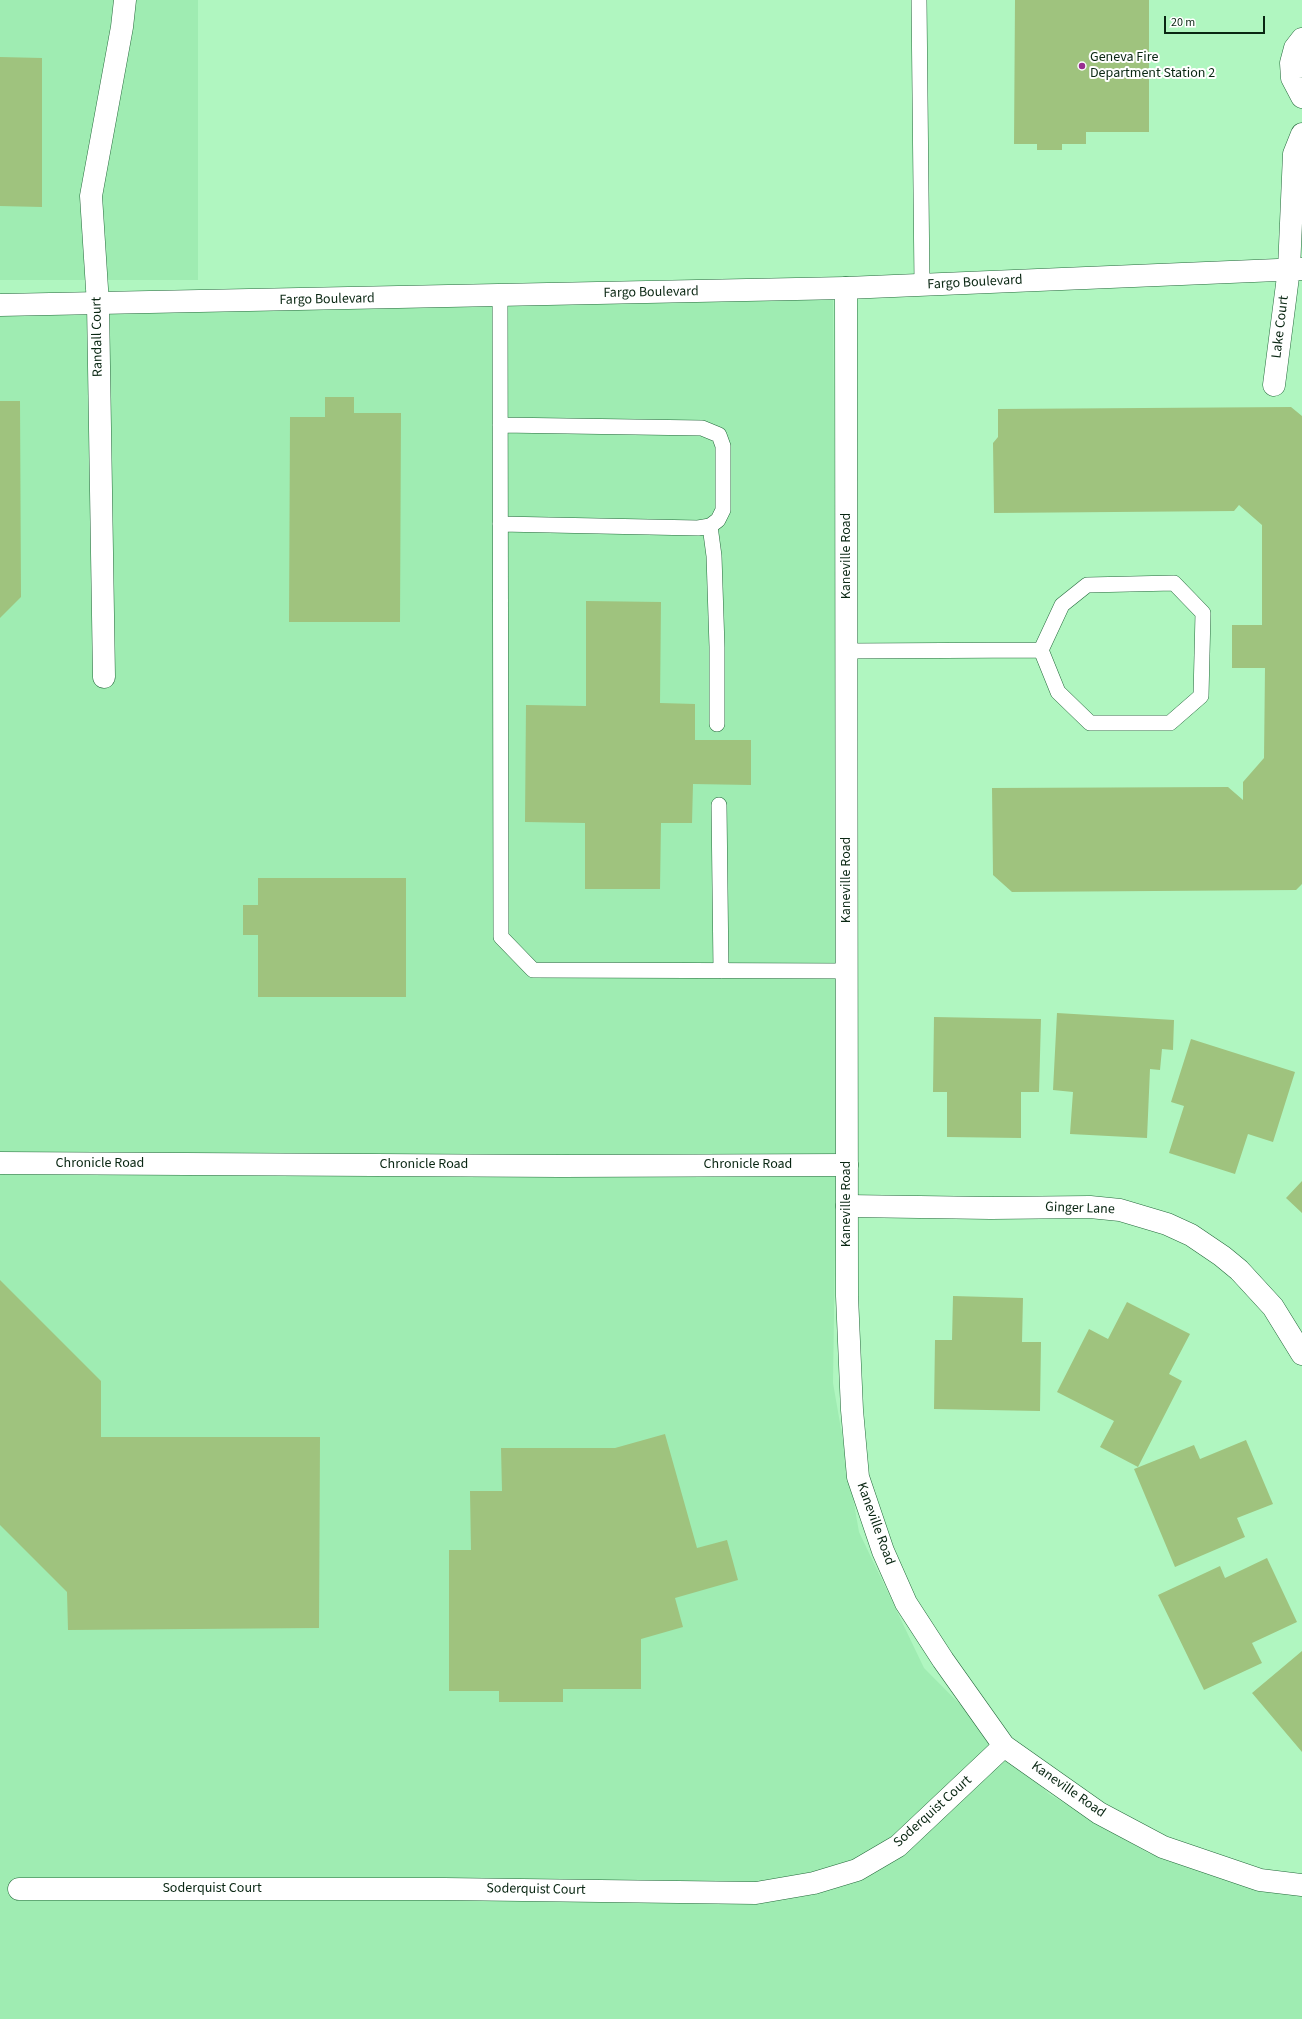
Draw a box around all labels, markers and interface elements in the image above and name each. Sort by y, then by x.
scale bar [1166,8,1267,34]
text: 20 m [1171,14,1195,31]
place label: Geneva Fire Department Station 2 [1090,50,1215,82]
marker: Geneva Fire Department Station 2 [1077,61,1087,71]
street label: Fargo Boulevard [927,272,1023,294]
street label: Fargo Boulevard [603,284,699,302]
street label: Fargo Boulevard [279,291,375,309]
street label: Lake Court [1269,295,1293,359]
street label: Randall Court [89,297,107,377]
street label: Kaneville Road [839,513,855,599]
street label: Kaneville Road [839,837,855,923]
street label: Chronicle Road [56,1156,144,1172]
street label: Chronicle Road [380,1157,468,1173]
street label: Chronicle Road [704,1157,792,1173]
street label: Kaneville Road [839,1161,855,1247]
street label: Ginger Lane [1045,1199,1115,1219]
street label: Kaneville Road [852,1480,898,1568]
street label: Kaneville Road [1028,1758,1108,1822]
street label: Soderquist Court [891,1773,975,1851]
street label: Soderquist Court [162,1881,262,1897]
street label: Soderquist Court [486,1881,586,1899]

